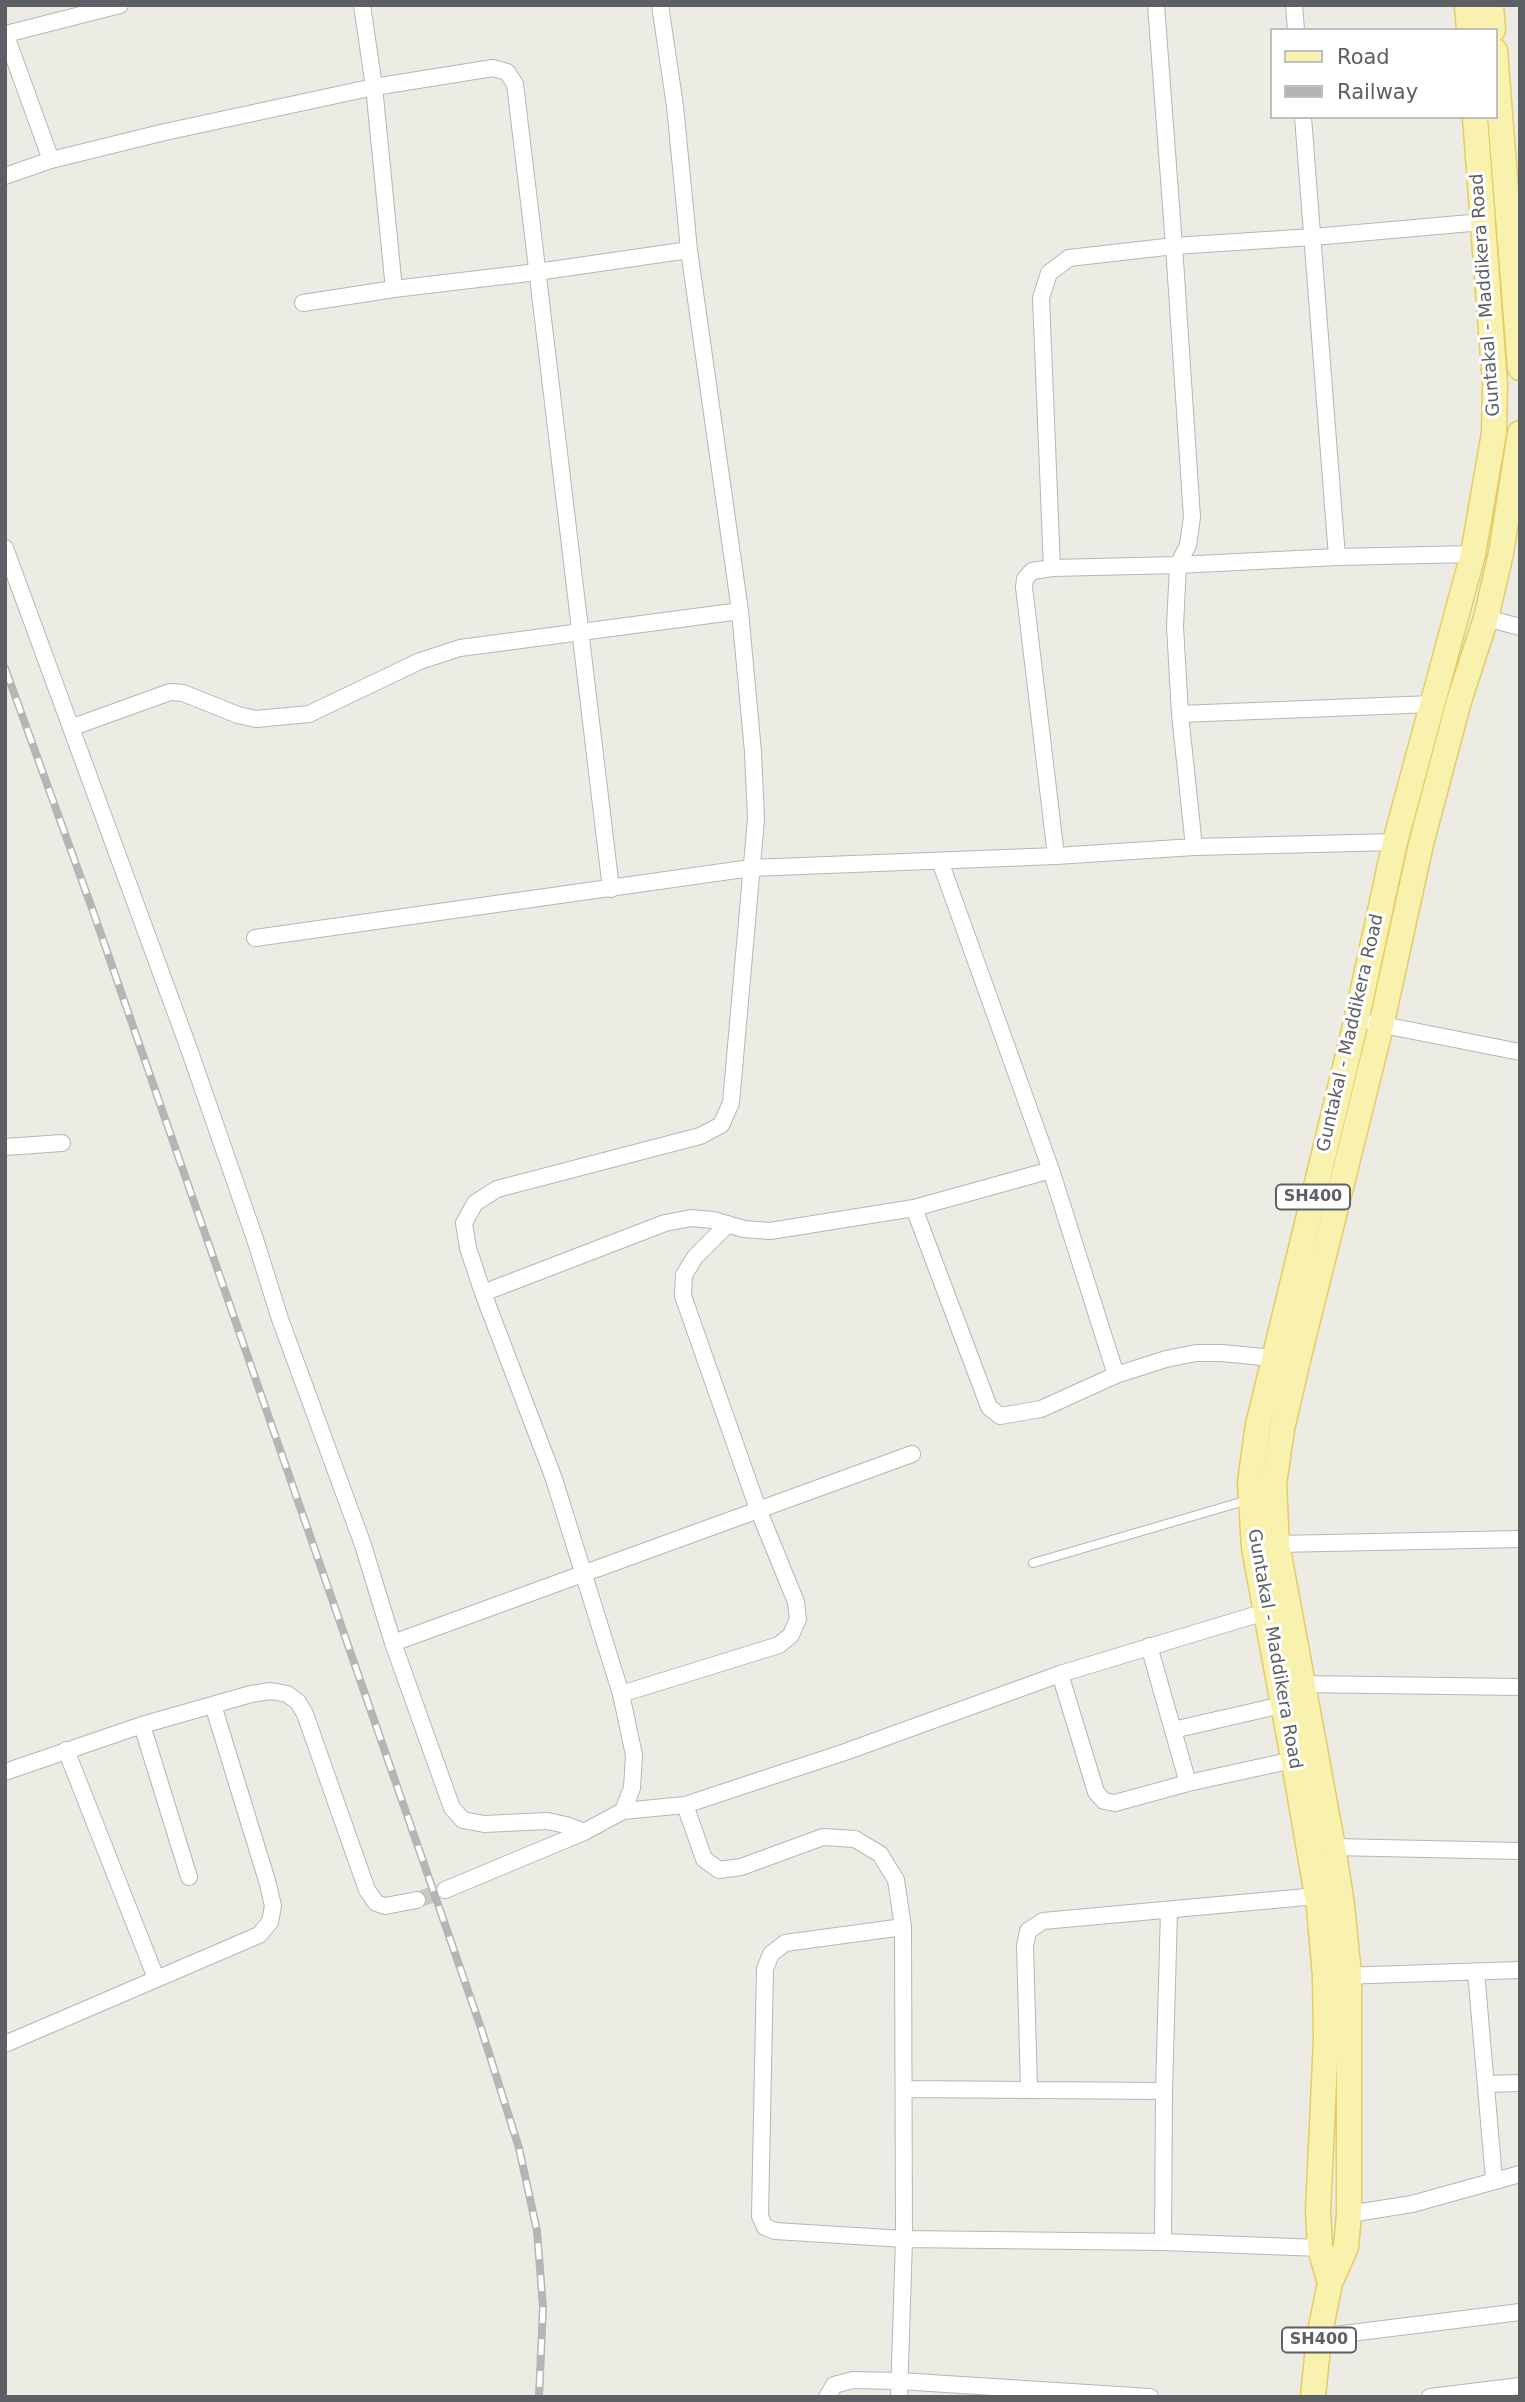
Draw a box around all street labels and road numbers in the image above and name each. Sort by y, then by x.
street label: Guntakal - Maddikera Road [1467,173,1505,417]
street label: Guntakal - Maddikera Road [1313,912,1389,1154]
road number: SH400 [1276,1184,1350,1210]
street label: Guntakal - Maddikera Road [1242,1527,1306,1771]
road number: SH400 [1282,2328,1356,2352]

